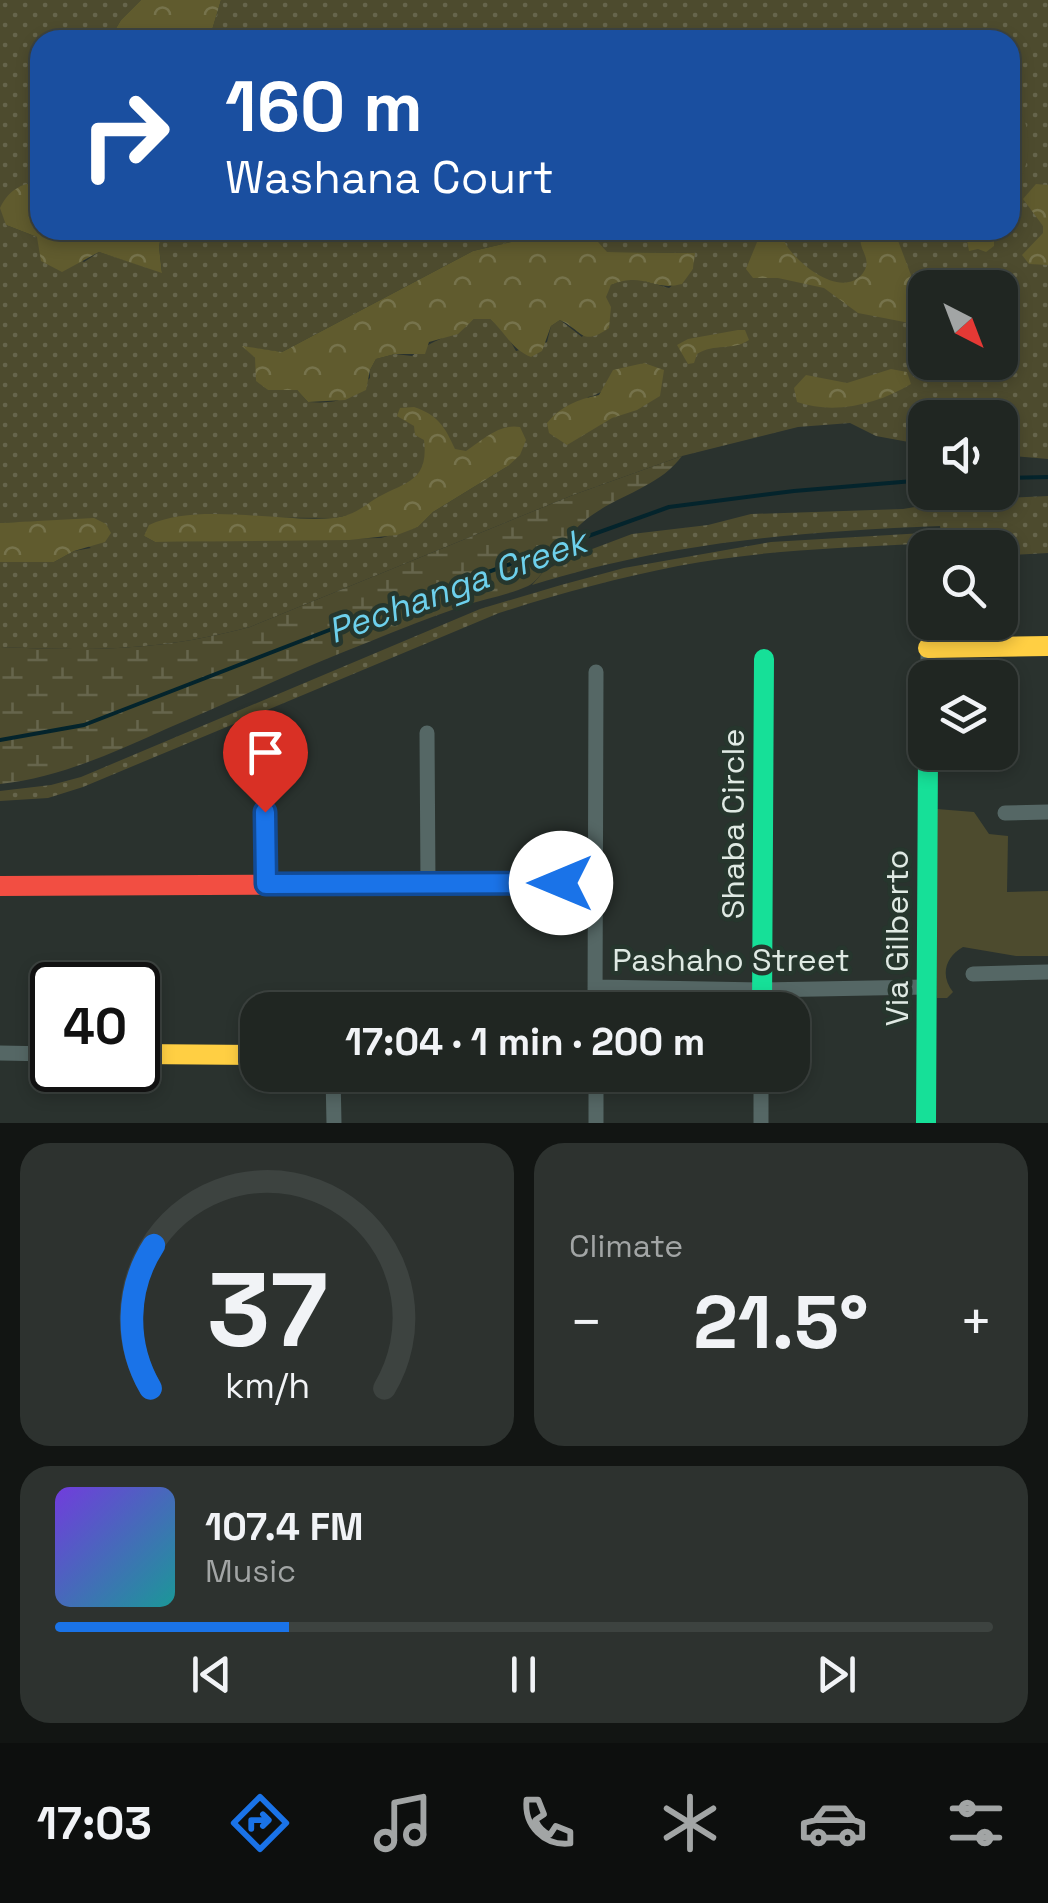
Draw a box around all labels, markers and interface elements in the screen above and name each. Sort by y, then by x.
text: 160 m [225,62,423,151]
icon: right [60,70,190,200]
text: Washana Court [225,149,554,206]
north arrow [908,270,1018,380]
map controls [908,270,1018,770]
button: sound [908,400,1018,510]
water label: Pechanga Creek [322,517,596,653]
button: search [908,530,1018,640]
button: layers [908,660,1018,770]
pin [223,710,308,813]
icon: arrive [238,725,293,780]
street label: Shaba Circle [713,729,753,919]
position arrow [509,831,613,935]
street label: Via Gilberto [877,850,917,1026]
street label: Pashaho Street [612,940,850,980]
speed limit sign: 40 [30,962,160,1092]
text: 17:04 · 1 min · 200 m [345,1018,705,1066]
text: Climate [569,1226,683,1266]
text: 37 [207,1244,327,1376]
text: 21.5° [693,1274,869,1370]
text: − [569,1287,603,1357]
text: + [959,1287,993,1357]
text: km/h [224,1363,310,1408]
text: 107.4 FM [205,1503,363,1551]
text: Music [205,1551,296,1591]
icon: previous [184,1647,239,1702]
icon: pause [496,1647,551,1702]
icon: next [809,1647,864,1702]
icon: directions [225,1788,295,1858]
icon: music [368,1788,438,1858]
icon: phone [512,1788,582,1858]
icon: climate [655,1788,725,1858]
icon: car [798,1788,868,1858]
icon: filters [941,1788,1011,1858]
text: 17:03 [37,1795,152,1852]

